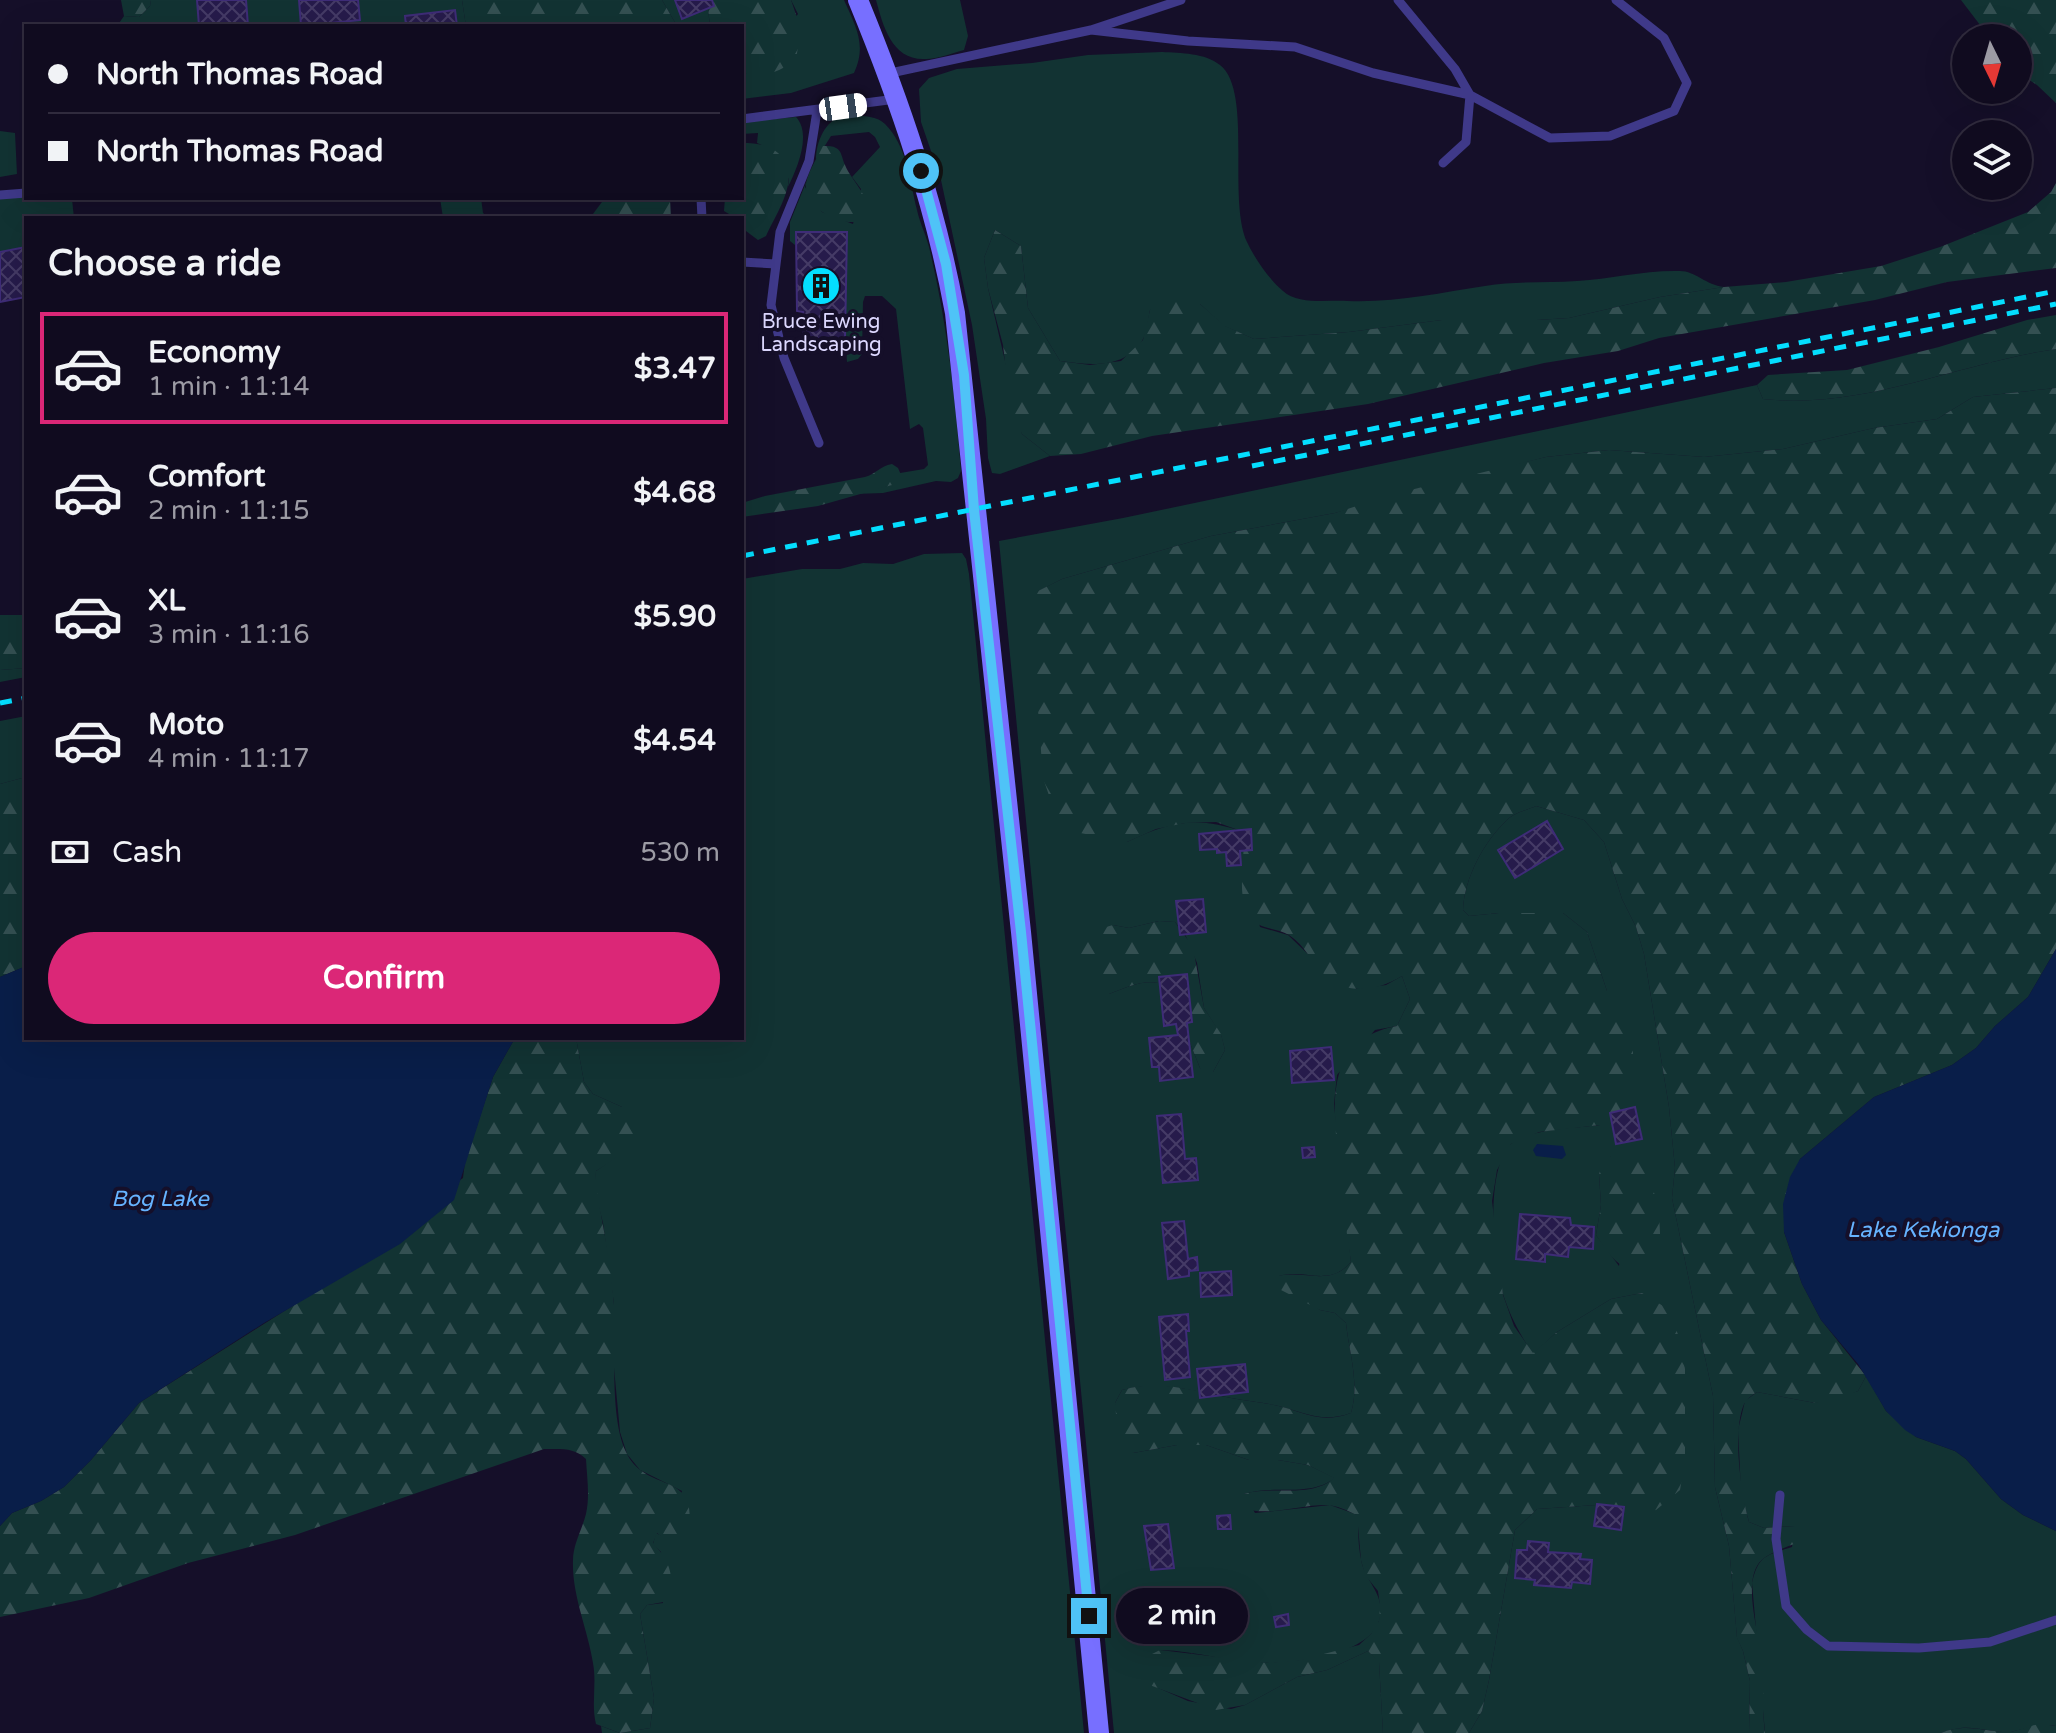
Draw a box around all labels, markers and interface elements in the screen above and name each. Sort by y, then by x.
north arrow [1952,24,2032,104]
map controls [1952,24,2032,200]
text: North Thomas Road [96,56,384,93]
car [818,92,868,122]
button: layers [1952,120,2032,200]
text: North Thomas Road [96,133,384,170]
route start [903,153,939,189]
text: Choose a ride [48,242,281,285]
building icon: Bruce Ewing Landscaping [800,265,842,307]
place label: Bruce Ewing Landscaping [760,310,882,357]
icon: car [52,332,124,404]
text: Economy [148,334,281,371]
text: $3.47 [634,350,716,387]
text: 1 min · 11:14 [148,371,310,402]
icon: car [52,456,124,528]
text: Comfort [148,458,266,495]
text: $4.68 [633,474,716,511]
text: 2 min · 11:15 [148,495,310,526]
icon: car [52,580,124,652]
text: XL [148,582,185,619]
text: $5.90 [634,598,716,635]
text: 3 min · 11:16 [148,619,310,650]
icon: car [52,704,124,776]
text: Moto [148,706,224,743]
text: $4.54 [633,722,716,759]
text: 4 min · 11:17 [148,743,310,774]
icon: cash [48,830,92,874]
text: Cash [112,834,182,871]
text: 530 m [640,837,720,868]
button: Confirm [48,932,720,1024]
water label: Bog Lake [111,1186,210,1212]
water label: Lake Kekionga [1847,1217,2000,1243]
callout: 2 min [1117,1588,1249,1644]
route end [1071,1598,1107,1634]
text: 2 min [1147,1600,1217,1631]

